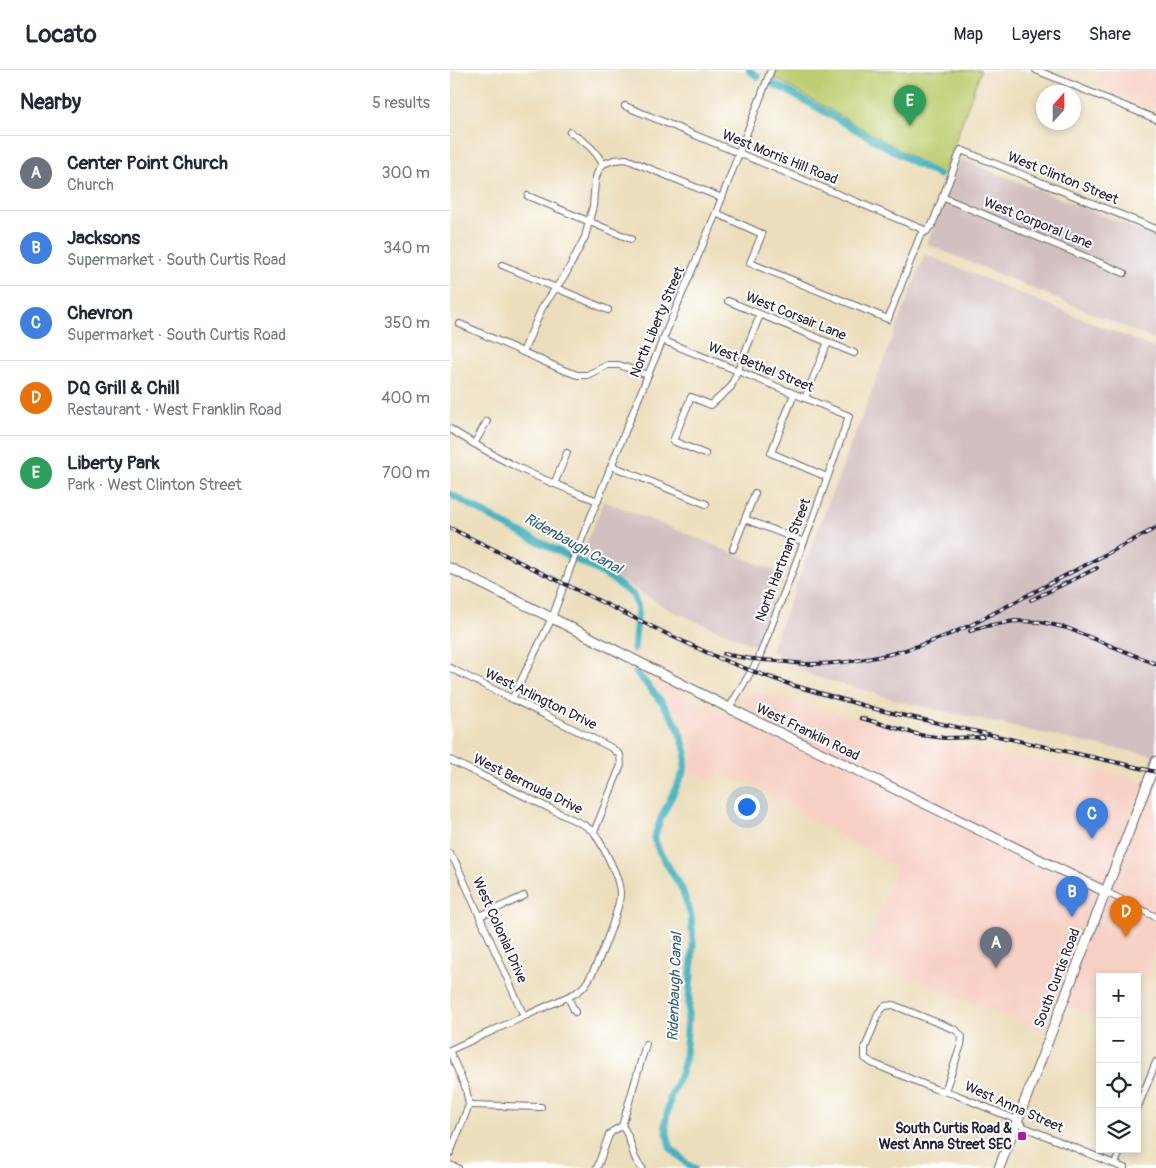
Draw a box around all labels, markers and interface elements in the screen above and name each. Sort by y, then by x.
text: Locato [25,20,97,49]
text: Map [954,23,983,46]
text: Layers [1011,23,1061,46]
text: Share [1089,23,1131,46]
pin: E [894,85,926,126]
north arrow [1036,85,1081,130]
text: Nearby [20,89,81,116]
text: 5 results [372,93,430,113]
street label: West Morris Hill Road [720,126,840,188]
street label: West Clinton Street [1005,148,1121,208]
text: Center Point Church [67,151,228,175]
text: A [31,163,41,183]
text: 300 m [382,163,430,183]
text: Church [67,175,114,195]
street label: West Corporal Lane [981,193,1095,253]
text: Jacksons [67,226,140,250]
text: B [31,238,41,258]
text: 340 m [383,238,430,258]
text: Supermarket · South Curtis Road [67,250,286,270]
street label: North Liberty Street [626,264,688,380]
street label: West Corsair Lane [743,288,849,344]
text: Chevron [67,301,133,325]
text: C [31,313,41,333]
text: 350 m [384,313,430,333]
text: Supermarket · South Curtis Road [67,325,286,345]
street label: West Bethel Street [706,338,816,396]
text: DQ Grill & Chill [67,376,180,400]
text: D [31,388,41,408]
text: 400 m [381,388,430,408]
text: Restaurant · West Franklin Road [67,400,282,420]
text: Liberty Park [67,451,160,475]
text: E [32,463,40,483]
text: 700 m [382,463,430,483]
text: Park · West Clinton Street [67,475,242,495]
street label: North Hartman Street [752,496,814,624]
water label: Ridenbaugh Canal [521,509,626,579]
street label: West Arlington Drive [482,665,600,734]
street label: West Franklin Road [754,700,863,764]
street label: West Bermuda Drive [471,750,585,818]
your location [734,794,760,820]
pin: C [1076,798,1108,839]
street label: West Colonial Drive [469,875,531,986]
pin: B [1056,876,1088,917]
pin: D [1110,896,1142,937]
street label: South Curtis Road [1030,926,1084,1030]
pin: A [980,927,1012,968]
water label: Ridenbaugh Canal [664,931,686,1042]
map controls [1096,973,1141,1153]
button: + [1096,973,1141,1018]
button: − [1096,1018,1141,1063]
button: locate [1096,1063,1141,1108]
street label: West Anna Street [962,1078,1066,1137]
button: layers [1096,1108,1141,1153]
place label: South Curtis Road & West Anna Street SEC [879,1120,1012,1153]
marker: South Curtis Road & West Anna Street SEC [1016,1130,1028,1142]

